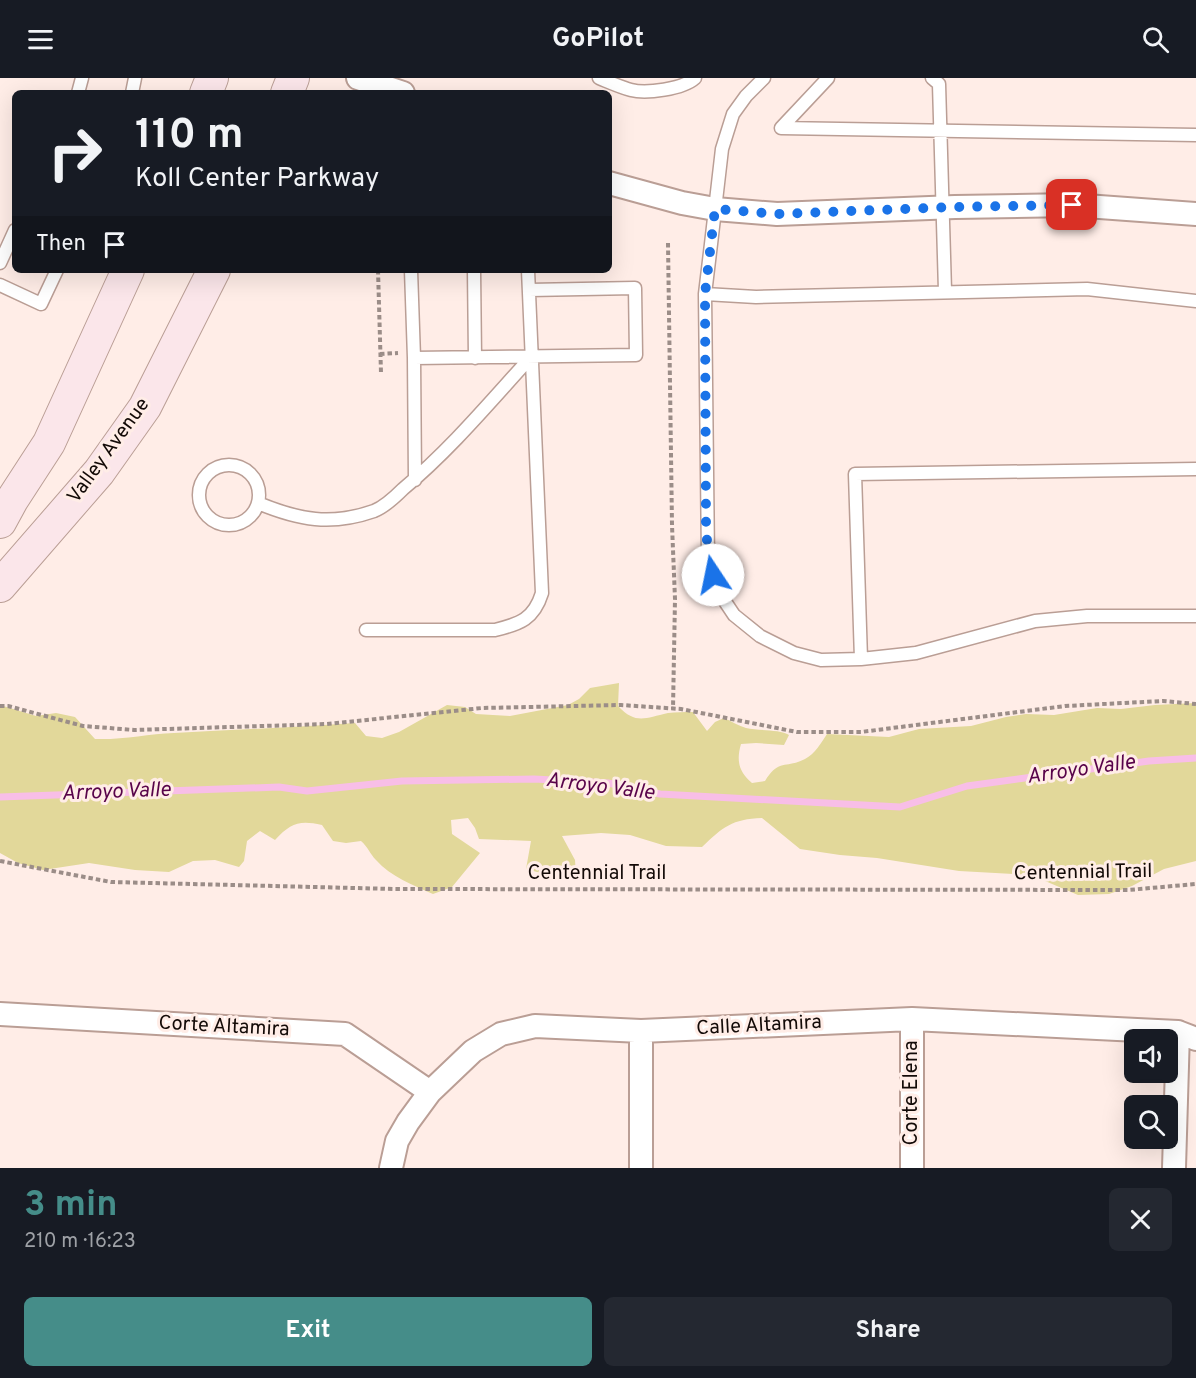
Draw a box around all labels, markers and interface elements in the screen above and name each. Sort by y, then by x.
text: GoPilot [552,22,644,56]
icon: menu [24,23,57,56]
icon: search [1139,23,1172,56]
text: 110 m [135,110,244,163]
icon: right [36,114,114,192]
text: Koll Center Parkway [135,162,379,196]
pin [1046,179,1097,230]
icon: arrive [1055,188,1088,221]
icon: arrive [98,228,131,261]
text: Then [36,231,86,258]
street label: Valley Avenue [62,393,156,509]
position arrow [681,543,745,607]
water label: Arroyo Valle [1025,749,1138,791]
water label: Arroyo Valle [544,767,657,807]
water label: Arroyo Valle [61,777,172,807]
street label: Centennial Trail [1013,859,1153,887]
street label: Centennial Trail [528,861,666,887]
street label: Calle Altamira [696,1010,822,1042]
street label: Corte Altamira [158,1011,290,1043]
map controls [1124,1029,1178,1149]
button: sound [1124,1029,1178,1083]
street label: Corte Elena [899,1040,925,1146]
button: search [1124,1095,1178,1149]
text: 3 min [24,1183,118,1229]
button: close [1109,1188,1172,1251]
text: 210 m · 16:23 [24,1229,136,1255]
button: Exit [24,1297,592,1366]
button: Share [604,1297,1172,1366]

